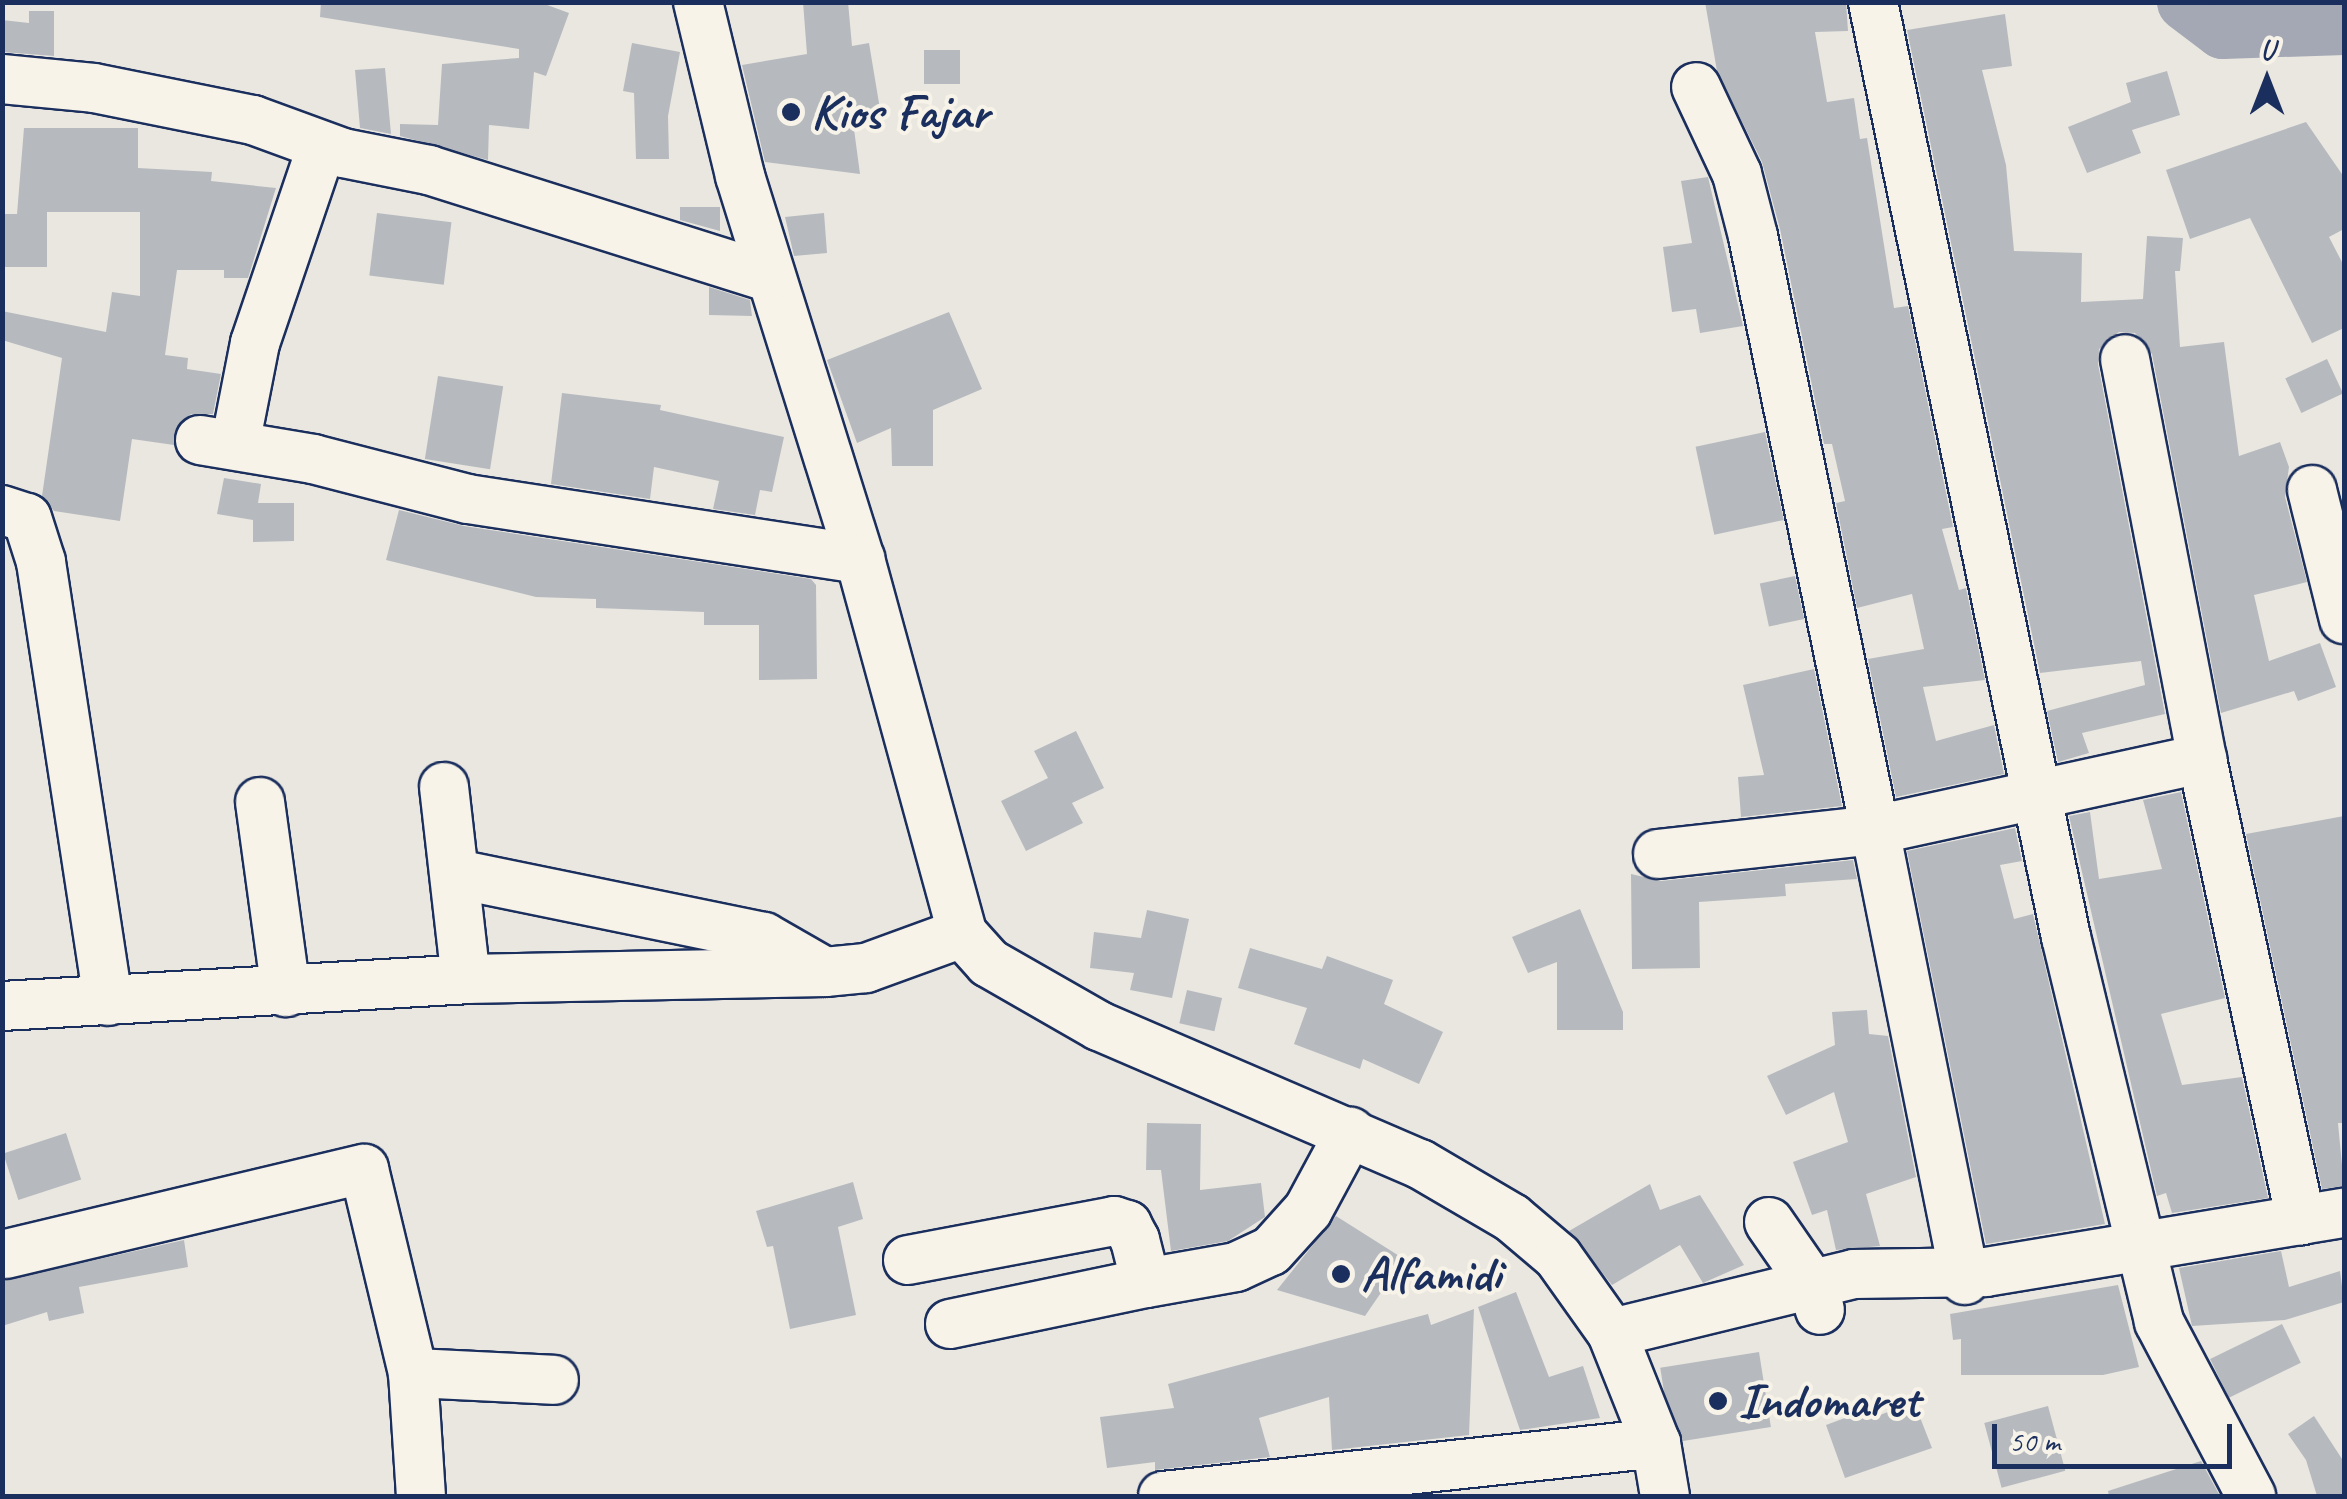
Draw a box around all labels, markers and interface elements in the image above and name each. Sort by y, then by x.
north arrow [2217,30,2317,130]
text: U [2260,32,2274,67]
place label: Kios Fajar [811,82,988,142]
marker: Kios Fajar [780,101,802,123]
place label: Alfamidi [1361,1244,1501,1304]
marker: Alfamidi [1330,1263,1352,1285]
place label: Indomaret [1738,1371,1919,1431]
marker: Indomaret [1707,1390,1729,1412]
scale bar [1997,1404,2237,1466]
text: 50 m [2009,1422,2060,1460]

